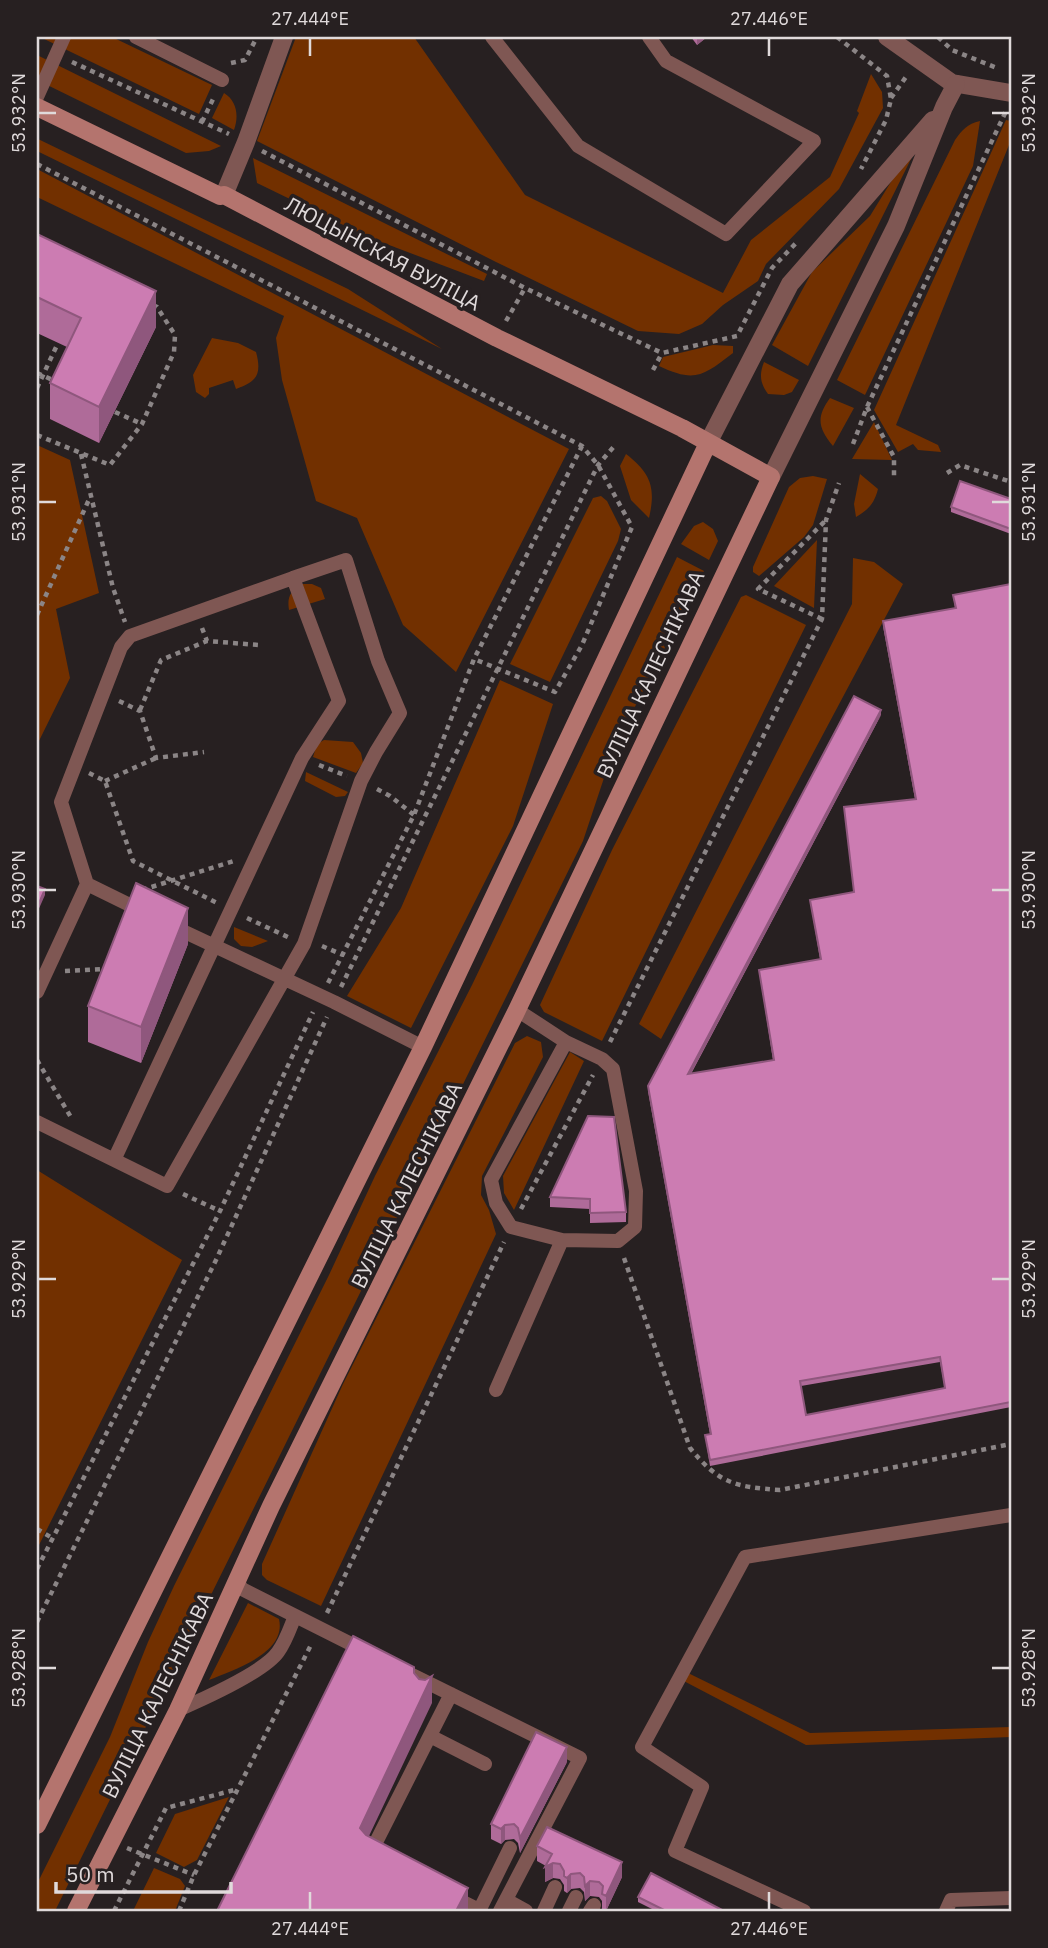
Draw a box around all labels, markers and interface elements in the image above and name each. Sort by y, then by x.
text: 27.444°E [271,7,349,30]
text: 27.446°E [730,7,808,30]
text: 53.932°N [7,73,30,153]
text: 53.932°N [1017,73,1040,153]
street label: ЛЮЦЫНСКАЯ ВУЛІЦА [280,189,486,317]
text: 53.931°N [7,462,30,542]
text: 53.931°N [1017,462,1040,542]
street label: ВУЛІЦА КАЛЕСНІКАВА [590,566,710,782]
text: 53.930°N [7,850,30,930]
text: 53.930°N [1017,850,1040,930]
street label: ВУЛІЦА КАЛЕСНІКАВА [344,1077,468,1293]
text: 53.929°N [7,1239,30,1319]
text: 53.929°N [1017,1239,1040,1319]
street label: ВУЛІЦА КАЛЕСНІКАВА [95,1587,219,1803]
text: 53.928°N [7,1628,30,1708]
text: 53.928°N [1017,1628,1040,1708]
scale bar [56,1850,231,1894]
text: 50 m [66,1860,115,1888]
text: 27.444°E [271,1917,349,1940]
text: 27.446°E [730,1917,808,1940]

